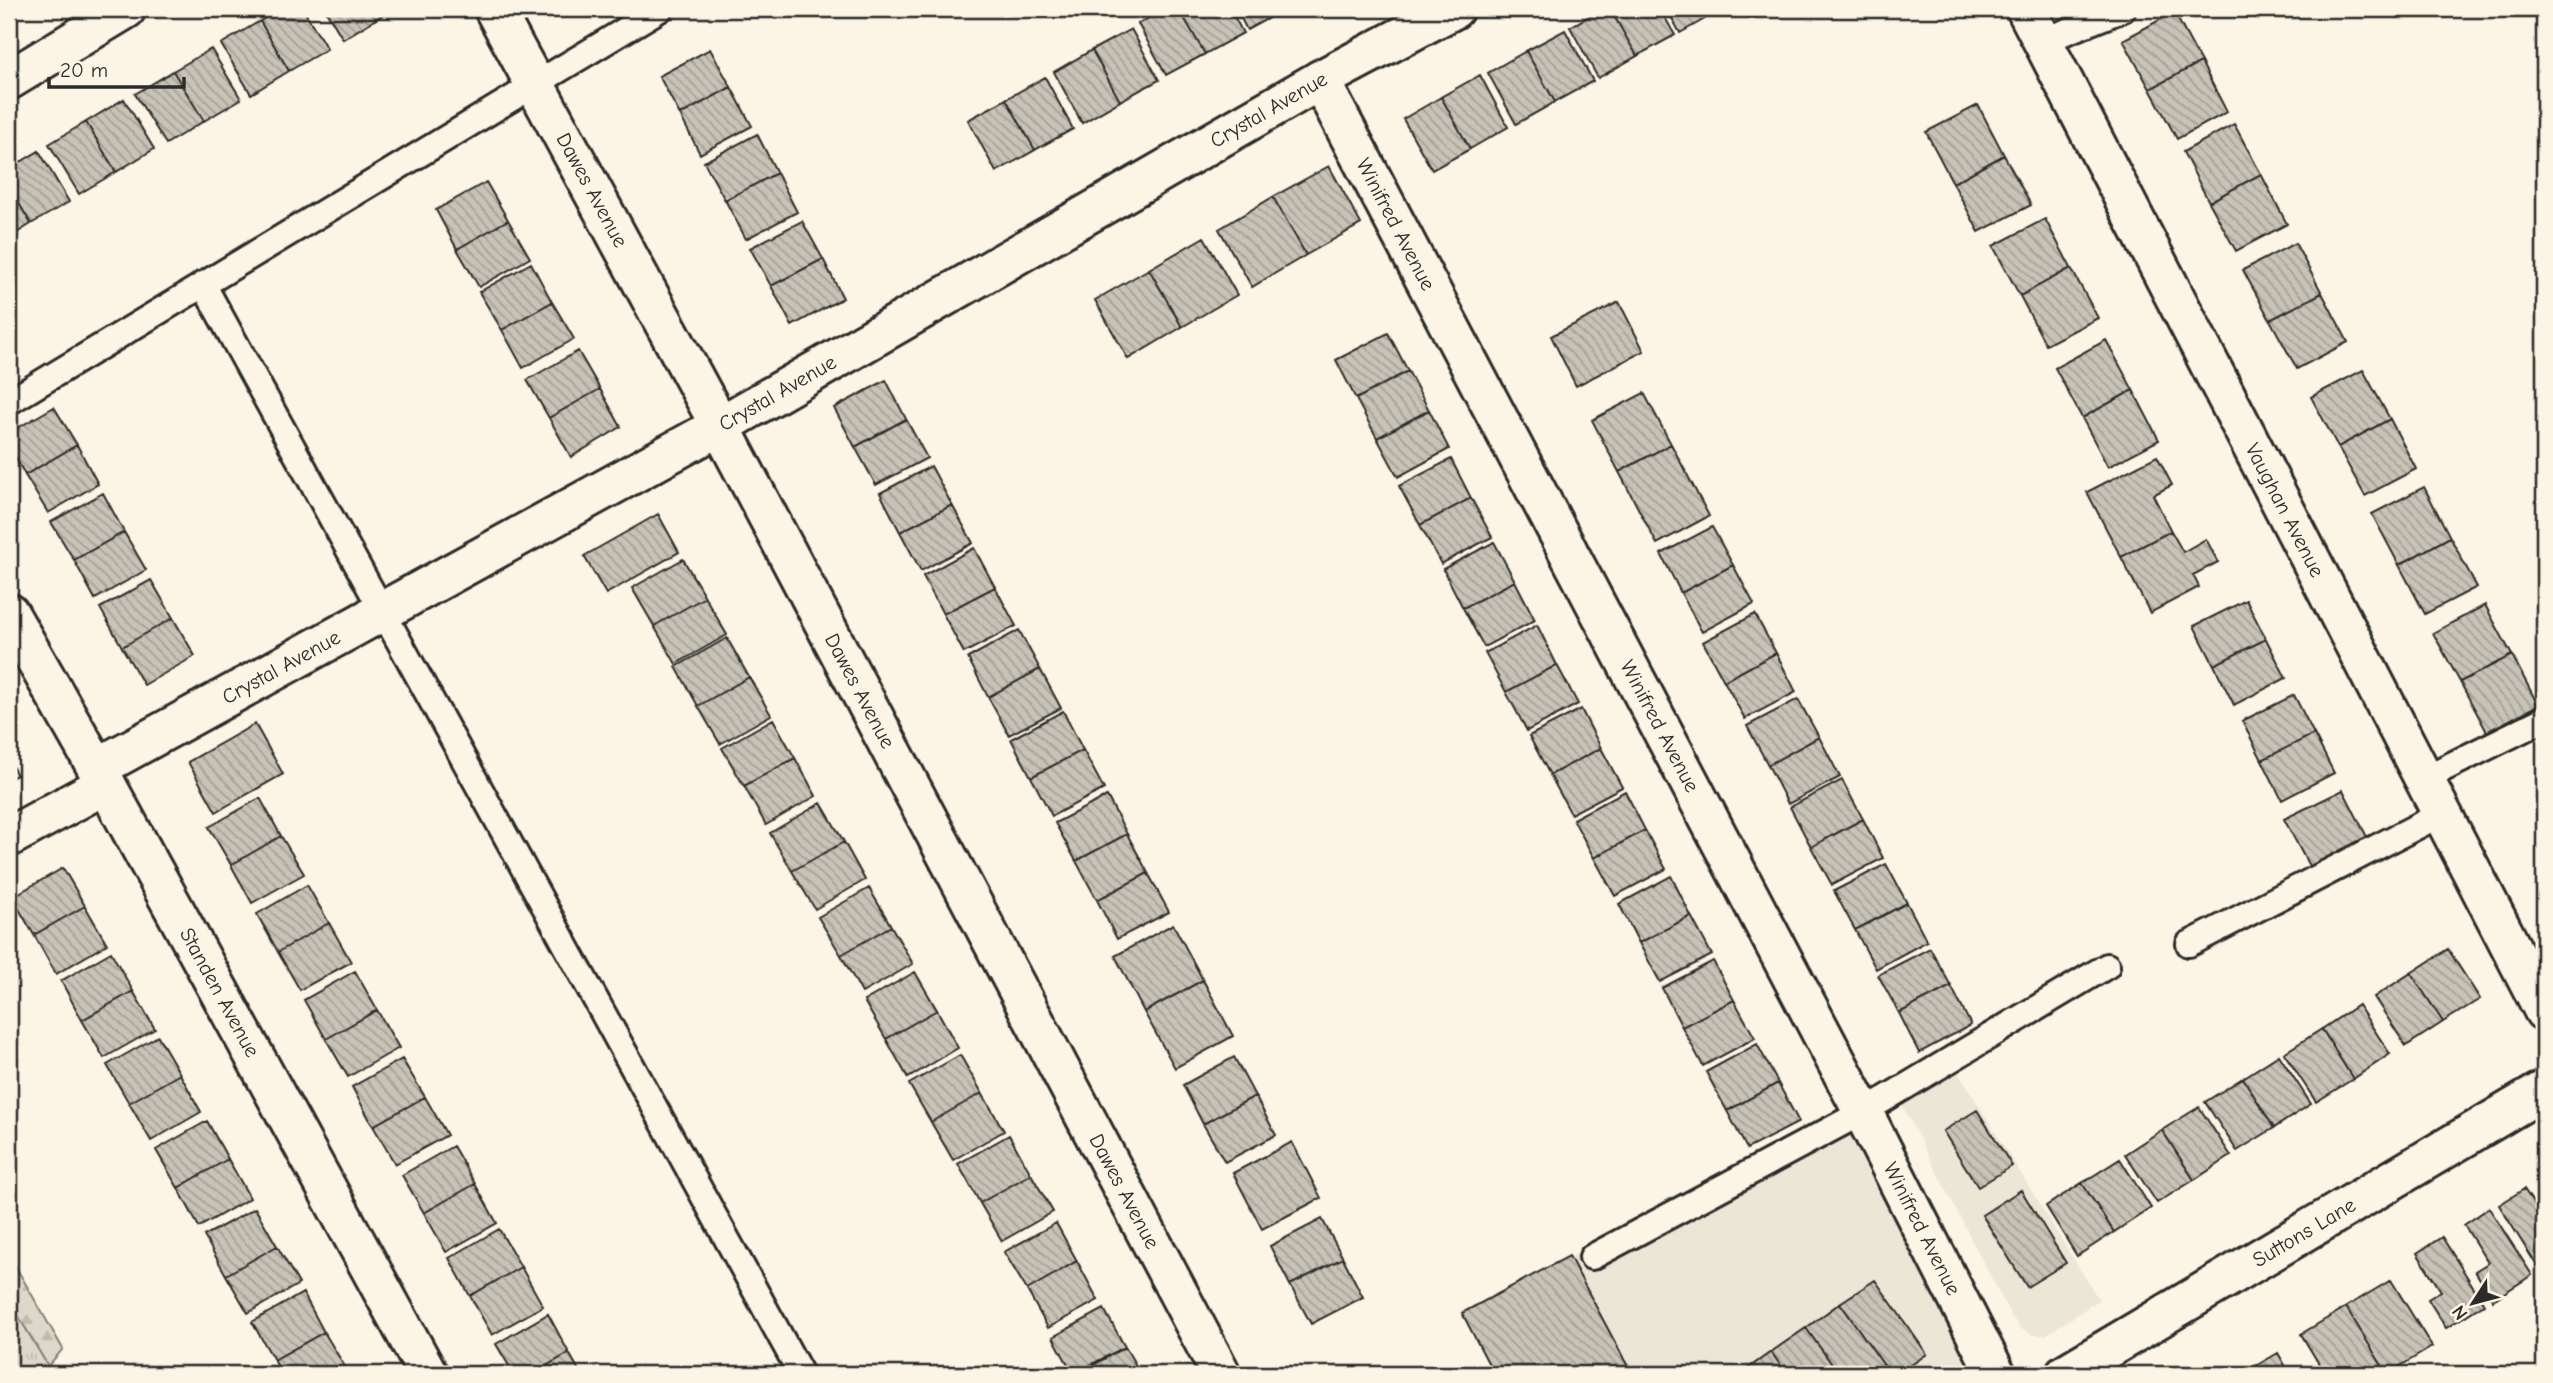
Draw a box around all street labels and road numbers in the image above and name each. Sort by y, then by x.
street label: Crystal Avenue [1206,66,1331,153]
street label: Dawes Avenue [551,129,633,251]
street label: Winifred Avenue [1351,154,1440,294]
street label: Crystal Avenue [715,350,840,436]
street label: Vaughan Avenue [2240,439,2330,581]
street label: Crystal Avenue [218,625,344,709]
street label: Dawes Avenue [820,629,900,753]
street label: Winifred Avenue [1615,656,1705,796]
street label: Standen Avenue [175,924,265,1061]
street label: Dawes Avenue [1084,1130,1165,1253]
street label: Winifred Avenue [1879,1158,1966,1299]
street label: Suttons Lane [2248,1192,2360,1272]

